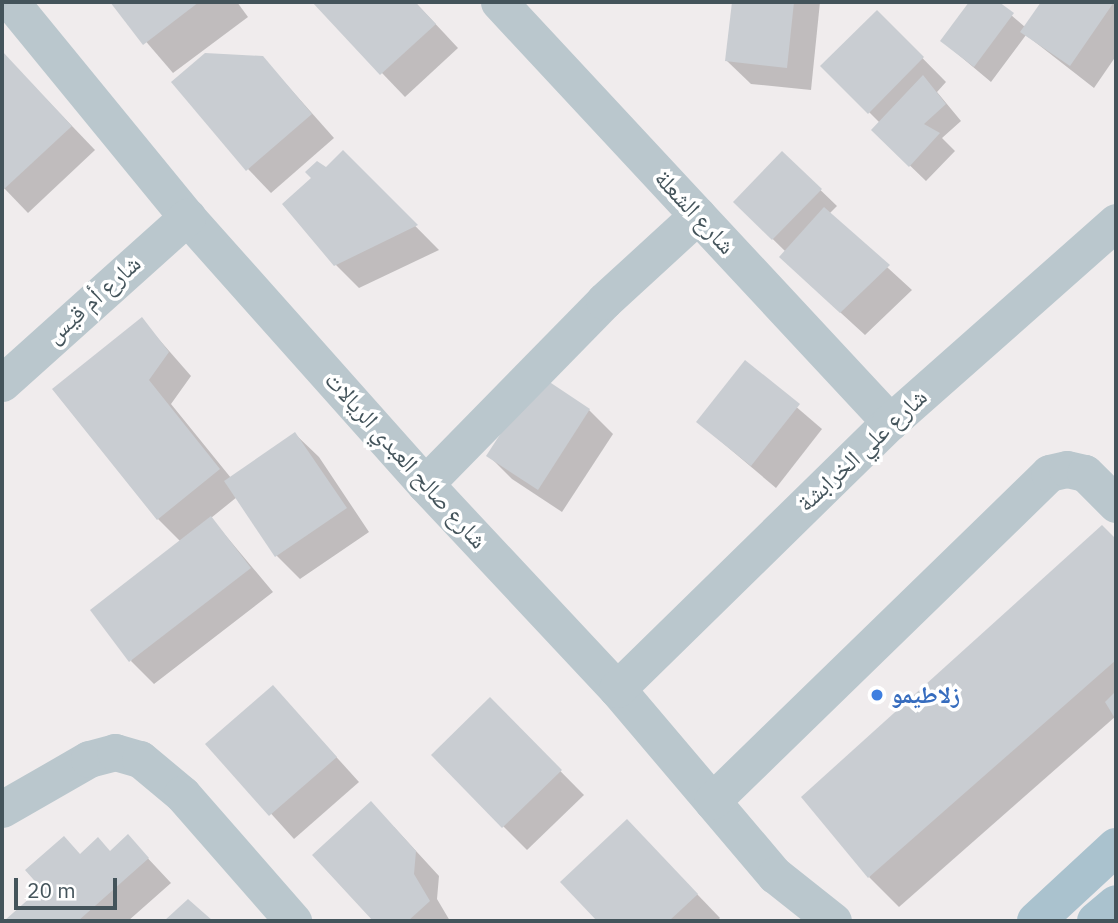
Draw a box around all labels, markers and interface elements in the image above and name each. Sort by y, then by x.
street label: شارع الشعلة [649,164,741,260]
street label: شارع أم قيس [40,249,146,349]
street label: شارع صالح العبدي الريالات [319,366,493,554]
street label: شارع علي الخرابشة [791,383,933,517]
place label: زلاطيمو [891,681,960,709]
marker: زلاطيمو [869,687,885,703]
scale bar [18,864,121,908]
text: 20 m [27,876,76,904]

